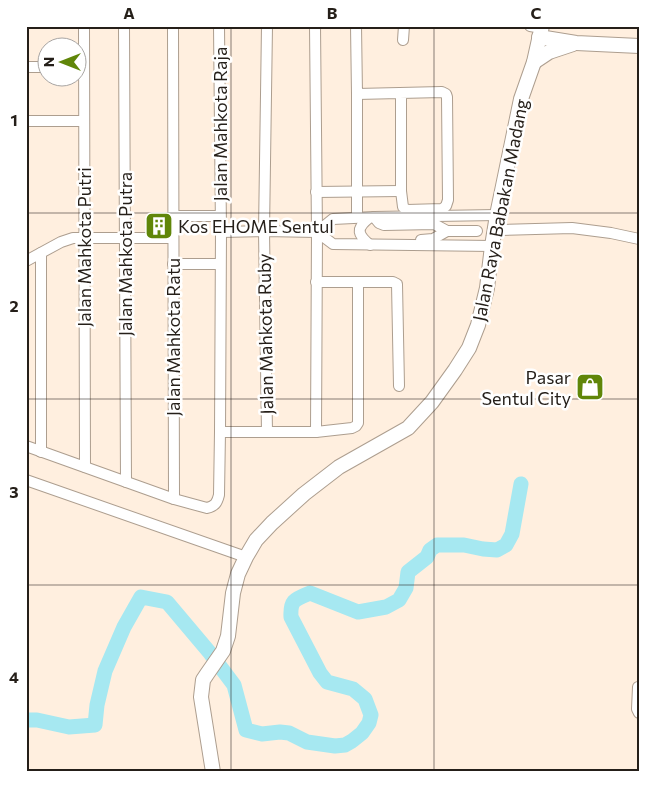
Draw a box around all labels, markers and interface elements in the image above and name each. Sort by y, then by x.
text: A [123,3,135,22]
text: B [327,3,338,22]
text: C [531,3,542,22]
north arrow [38,38,88,88]
street label: Jalan Mahkota Raja [209,47,231,201]
text: N [40,57,57,67]
street label: Jalan Raya Babakan Madang [468,97,532,323]
text: 1 [10,110,18,129]
street label: Jalan Mahkota Putri [73,167,95,327]
street label: Jalan Mahkota Putra [114,172,136,336]
building icon: Kos EHOME Sentul [144,211,174,241]
place label: Kos EHOME Sentul [178,215,334,237]
street label: Jalan Mahkota Ruby [253,253,277,415]
street label: Jalan Mahkota Ratu [162,258,184,416]
text: 2 [9,296,19,315]
place label: Pasar Sentul City [482,366,571,409]
shop icon: Pasar Sentul City [575,372,605,402]
text: 3 [9,482,19,501]
text: 4 [9,667,19,686]

